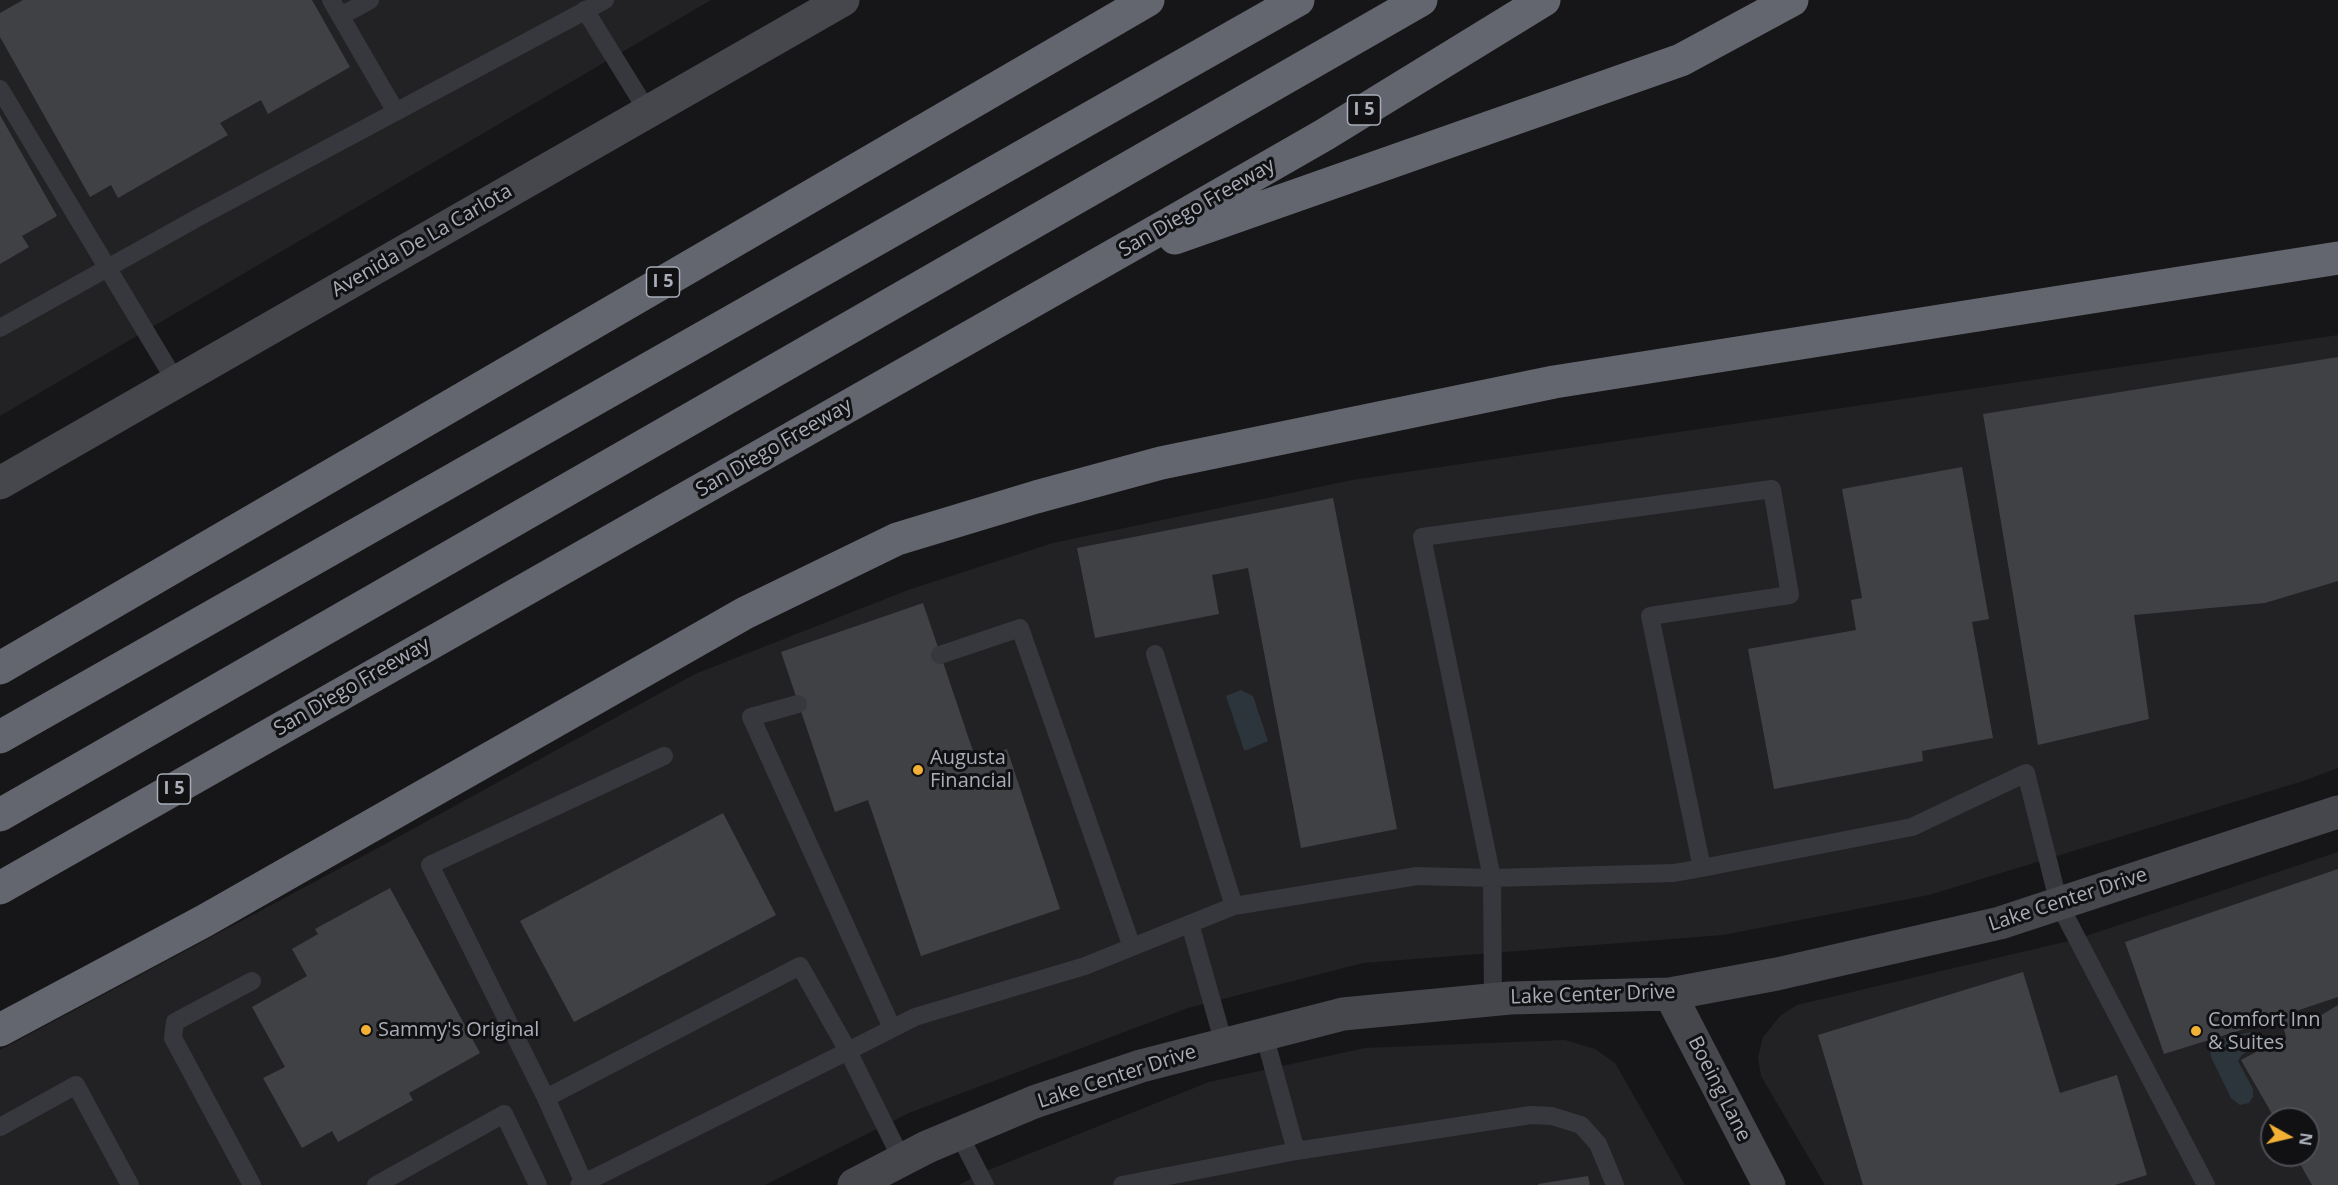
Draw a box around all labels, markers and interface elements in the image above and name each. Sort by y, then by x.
road number: I 5 [1348,95,1380,125]
street label: San Diego Freeway [1115,154,1279,262]
street label: Avenida De La Carlota [327,179,517,303]
road number: I 5 [646,267,680,297]
street label: San Diego Freeway [692,394,856,502]
street label: San Diego Freeway [270,633,434,741]
place label: Augusta Financial [930,746,1012,793]
marker: Augusta Financial [911,763,925,777]
road number: I 5 [158,774,190,804]
street label: Lake Center Drive [1986,863,2150,937]
street label: Lake Center Drive [1510,980,1676,1010]
place label: Comfort Inn & Suites [2208,1008,2321,1055]
place label: Sammy's Original [378,1018,539,1042]
marker: Sammy's Original [359,1023,373,1037]
marker: Comfort Inn & Suites [2189,1024,2203,1038]
street label: Boeing Lane [1682,1032,1756,1146]
street label: Lake Center Drive [1035,1040,1199,1114]
north arrow [2260,1107,2320,1167]
text: N [2294,1131,2318,1147]

